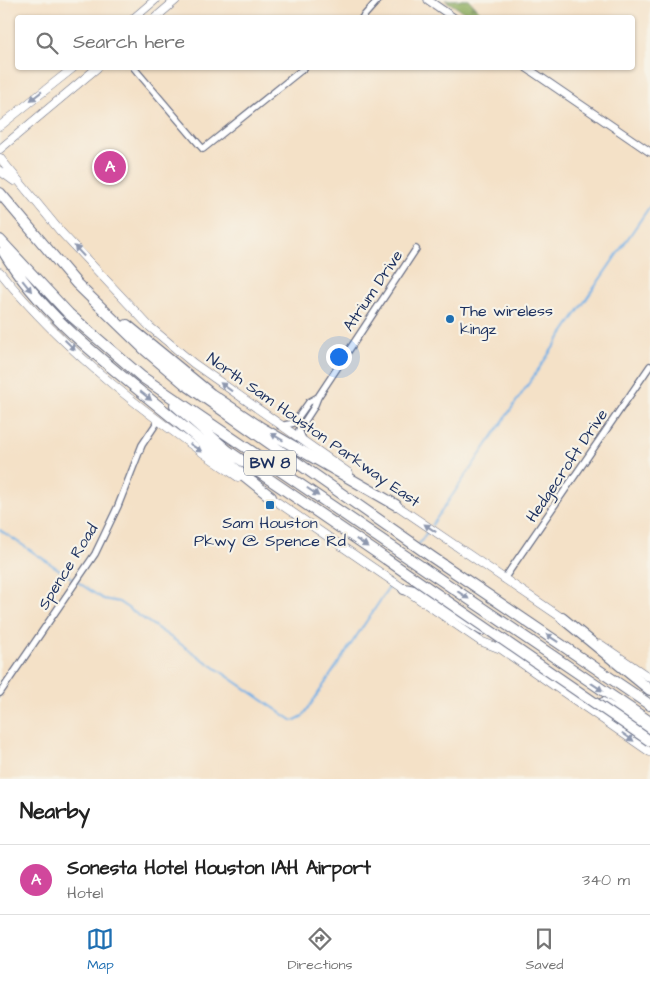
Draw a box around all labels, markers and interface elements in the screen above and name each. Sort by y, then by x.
search box [15,15,635,70]
icon: search [33,29,61,57]
text: Search here [73,29,185,56]
one-way arrow [30,91,43,102]
pin: A [94,148,126,186]
street label: Atrium Drive [338,245,408,335]
one-way arrow [73,246,85,258]
one-way arrow [22,279,33,292]
place label: The wireless kingz [460,300,553,341]
marker: The wireless kingz [444,313,456,325]
one-way arrow [63,339,75,351]
your location [326,344,352,370]
street label: North Sam Houston Parkway East [202,347,425,513]
one-way arrow [219,382,233,392]
one-way arrow [139,391,152,402]
street label: Hedgecroft Drive [521,404,614,527]
one-way arrow [270,433,285,441]
one-way arrow [189,443,202,453]
road number: BW 8 [244,450,296,476]
one-way arrow [306,487,320,497]
marker: Sam Houston Pkwy @ Spence Rd [264,499,276,511]
place label: Sam Houston Pkwy @ Spence Rd [194,512,346,553]
street label: Spence Road [33,519,103,614]
one-way arrow [424,523,437,533]
one-way arrow [355,538,369,548]
one-way arrow [456,591,470,600]
one-way arrow [545,633,559,643]
one-way arrow [591,682,604,692]
one-way arrow [621,732,634,742]
text: Nearby [20,797,90,826]
text: Sonesta Hotel Houston IAH Airport [67,855,371,882]
text: A [31,869,41,891]
text: 340 m [582,869,630,891]
text: Hotel [67,882,103,904]
tab: Map [86,925,114,975]
tab: Directions [287,925,352,975]
tab: Saved [525,925,564,975]

